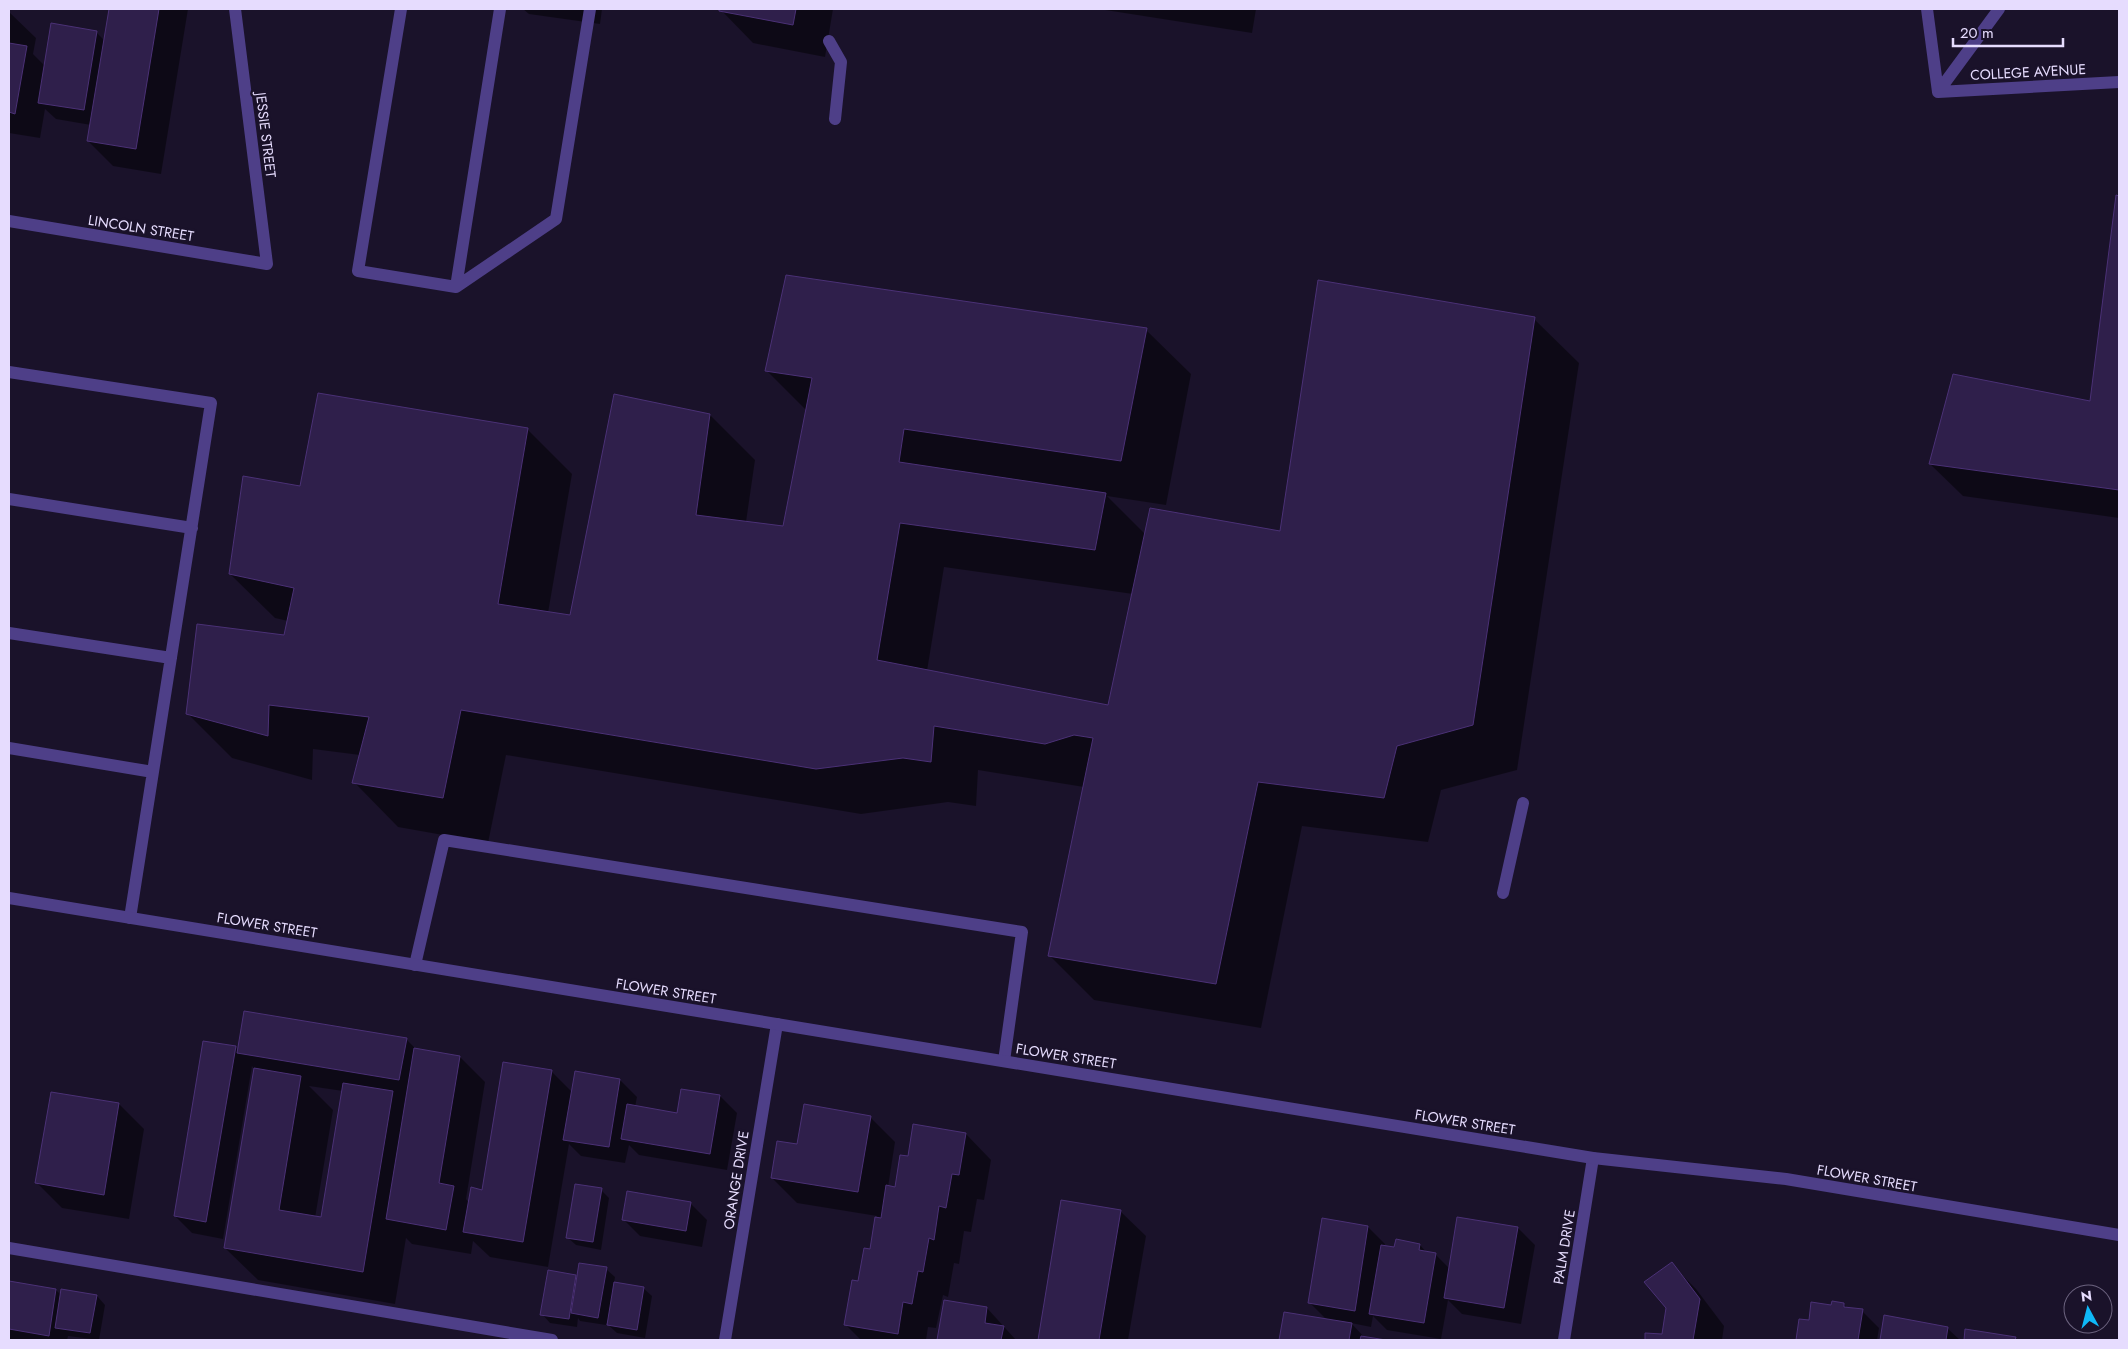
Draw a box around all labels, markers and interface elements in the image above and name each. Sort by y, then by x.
scale bar [1953,15,2063,47]
text: 20 m [1960,22,1994,44]
street label: COLLEGE AVENUE [1970,59,2086,85]
street label: JESSIE STREET [251,89,281,179]
street label: LINCOLN STREET [87,210,196,246]
street label: FLOWER STREET [216,907,319,943]
street label: FLOWER STREET [615,973,718,1009]
street label: FLOWER STREET [1015,1038,1118,1074]
street label: FLOWER STREET [1414,1104,1517,1140]
street label: ORANGE DRIVE [718,1129,754,1231]
street label: FLOWER STREET [1815,1159,1919,1197]
street label: PALM DRIVE [1548,1208,1580,1286]
north arrow [2063,1284,2113,1334]
text: N [2080,1285,2093,1307]

